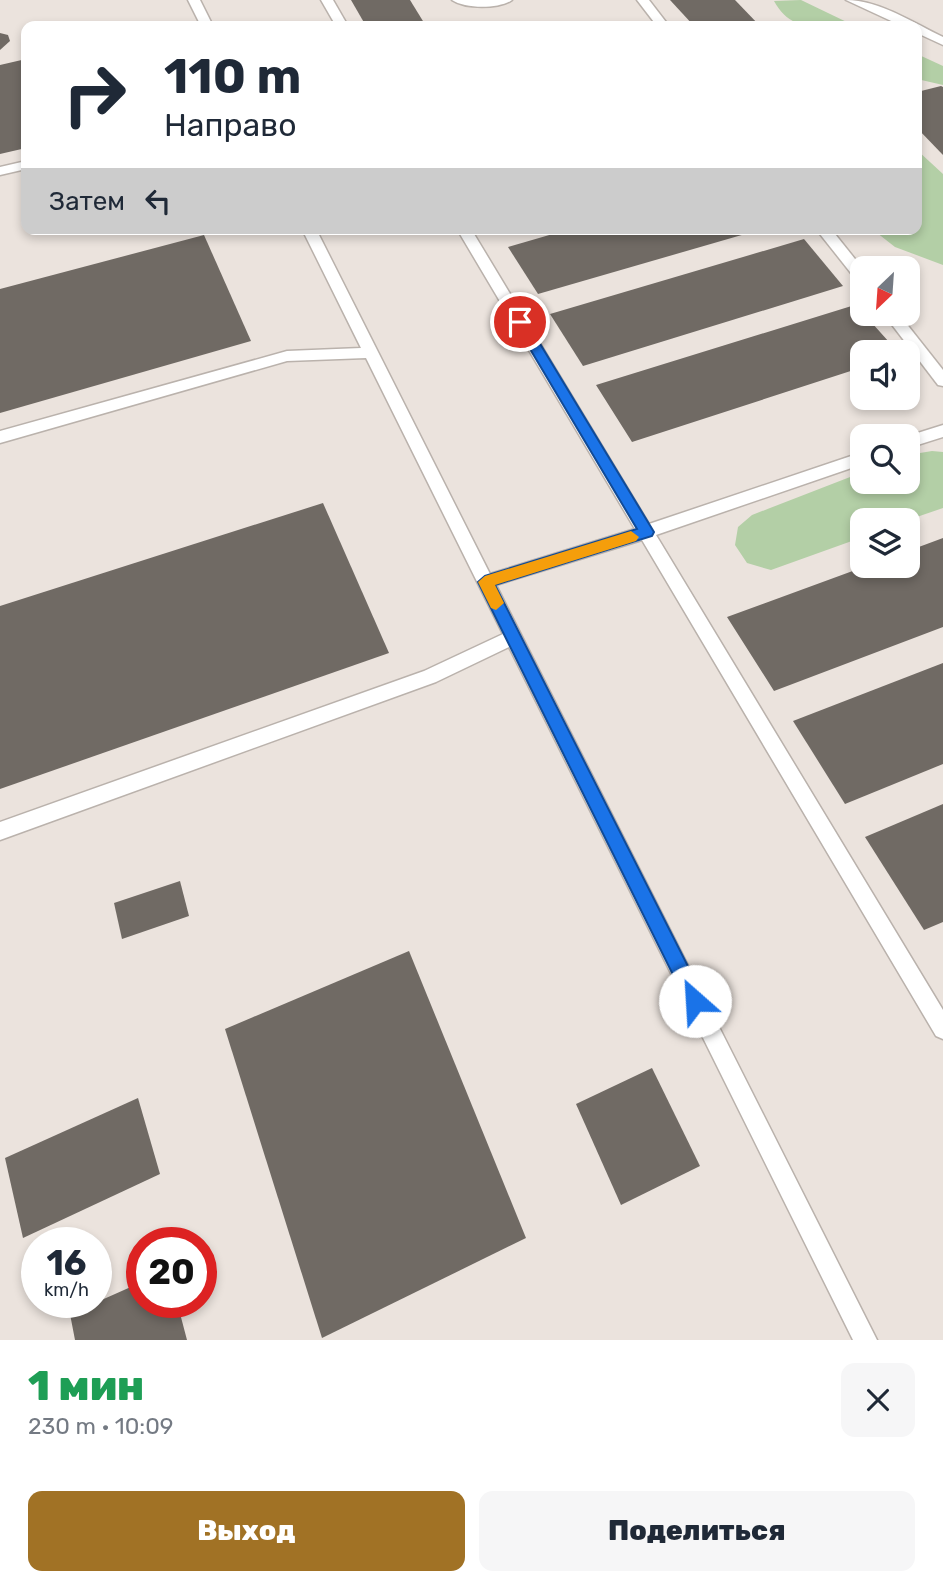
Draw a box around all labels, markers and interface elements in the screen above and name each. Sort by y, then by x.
text: 110 m [164,47,301,105]
icon: right [49,49,140,140]
text: Направо [164,106,297,144]
icon: left [139,182,177,220]
text: Затем [49,186,125,217]
north arrow [850,256,920,326]
map controls [850,256,920,578]
pin [490,292,550,352]
icon: arrive [501,303,539,341]
button: sound [850,340,920,410]
button: search [850,424,920,494]
button: layers [850,508,920,578]
position arrow [658,964,732,1038]
speed limit sign: 20 [126,1227,217,1318]
text: 16 [46,1242,87,1284]
text: km/h [44,1279,89,1301]
text: 1 мин [28,1361,144,1411]
button: close [841,1363,915,1437]
text: 230 m · 10:09 [28,1412,173,1440]
button: Выход [28,1491,465,1571]
button: Поделиться [479,1491,915,1571]

